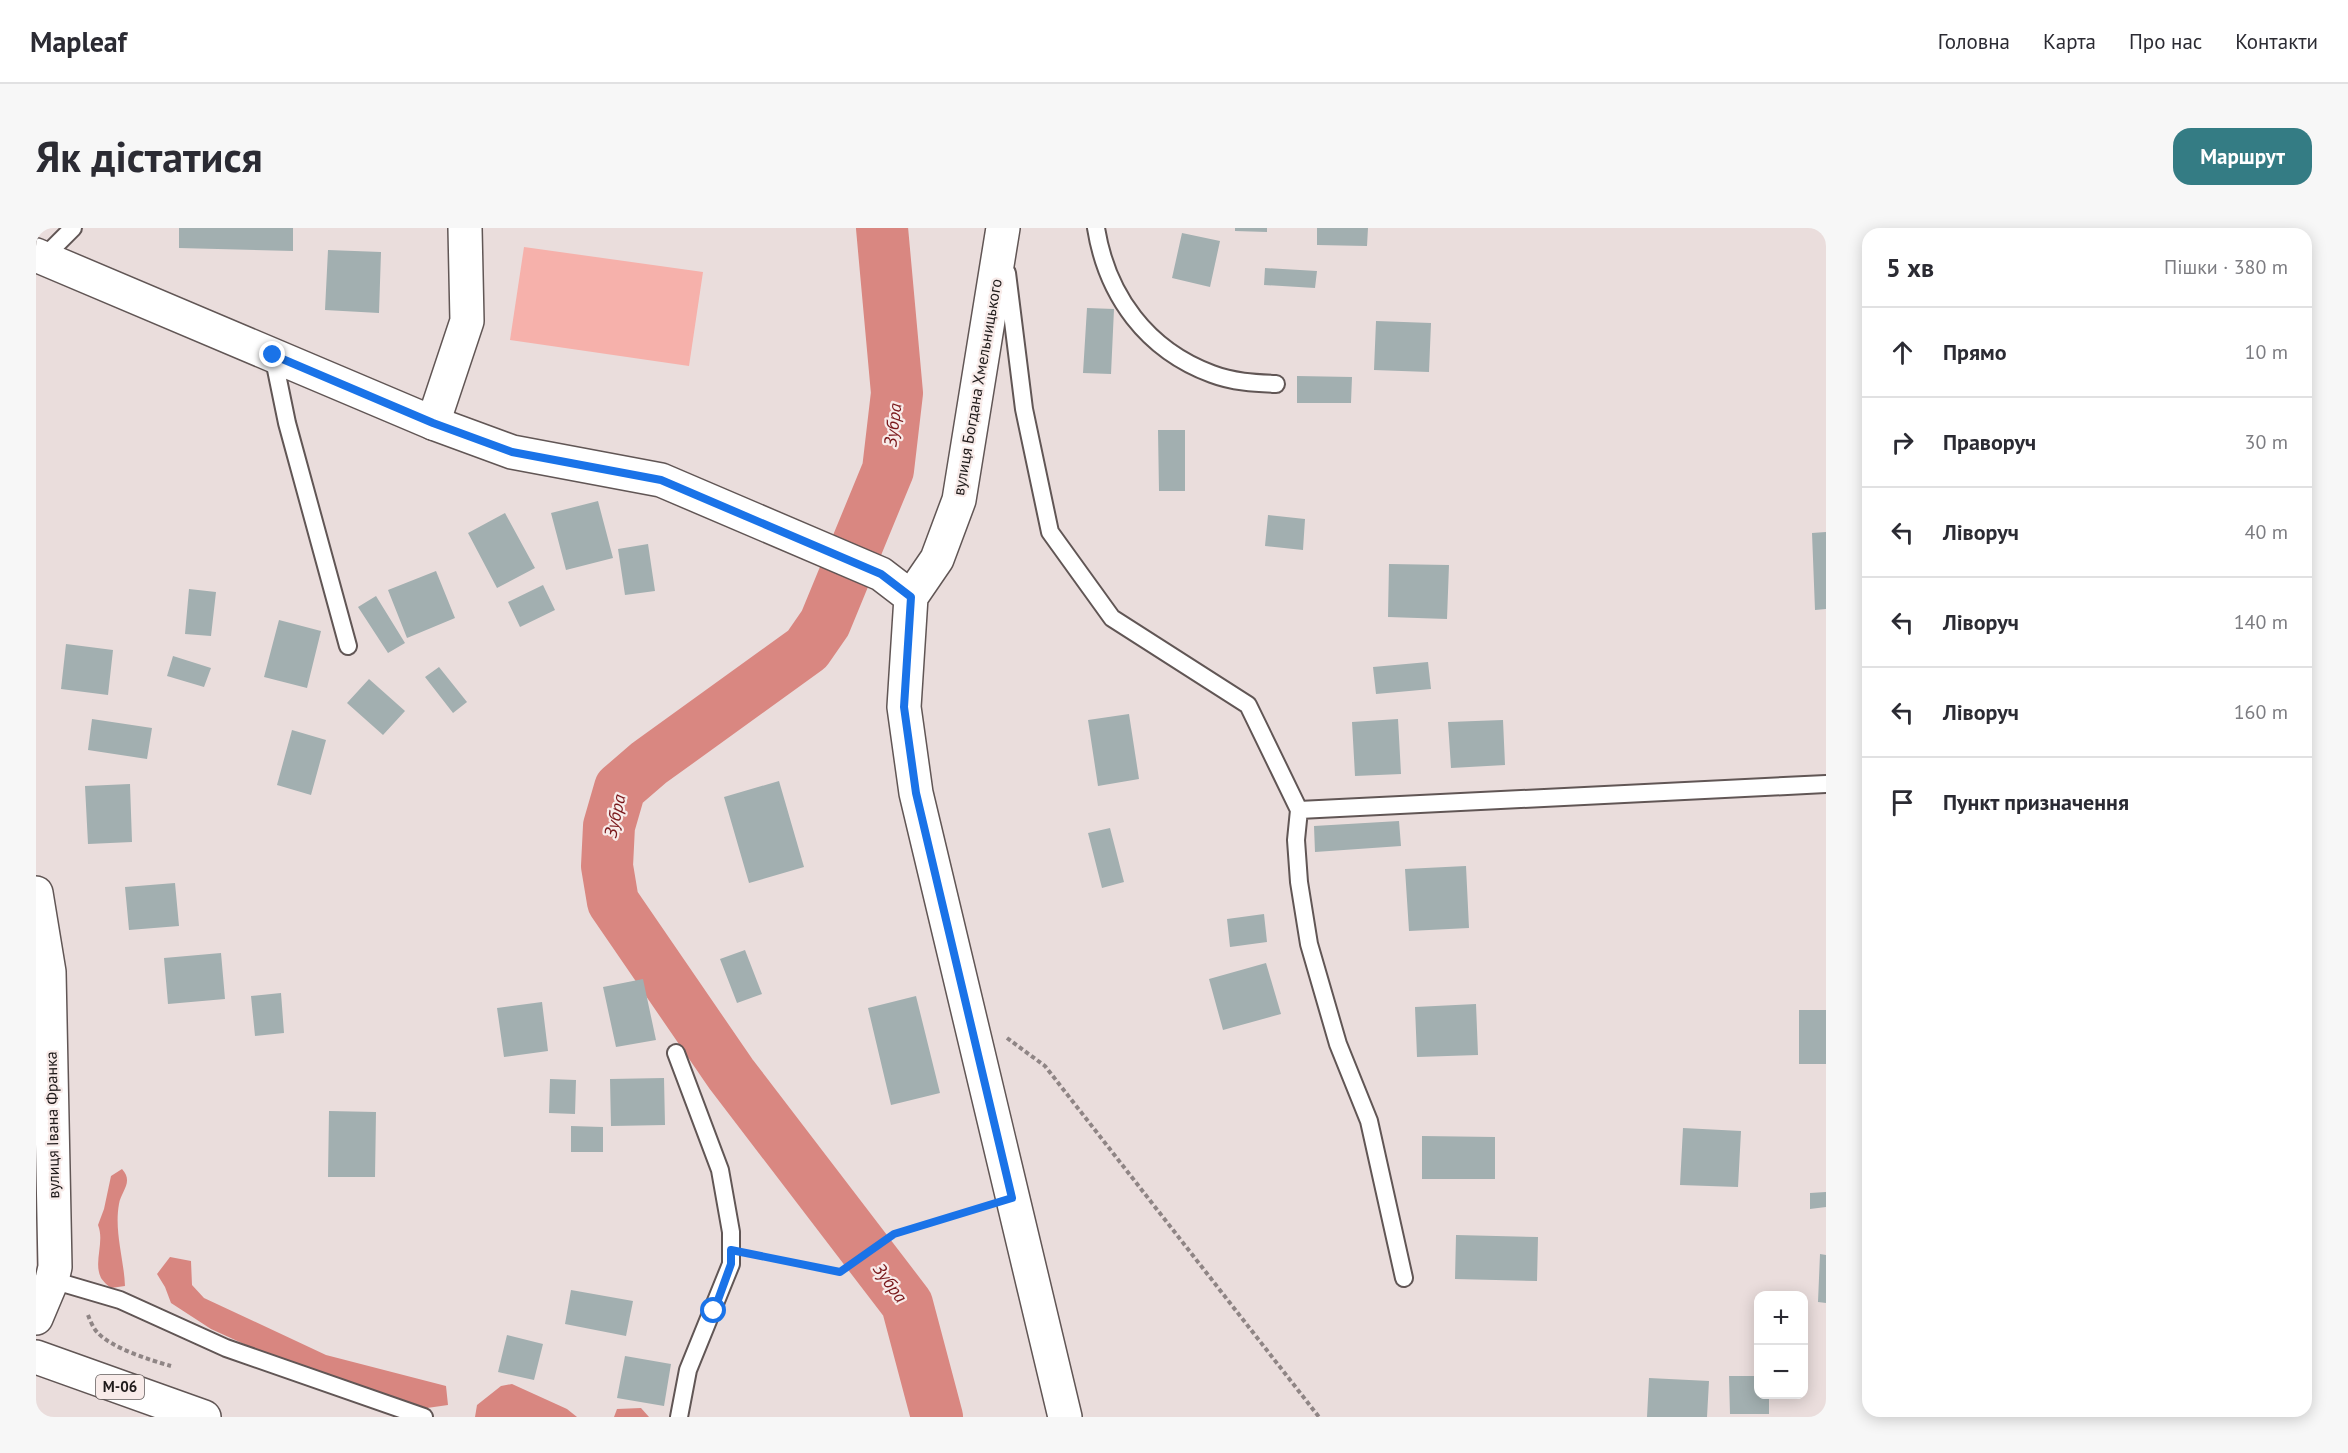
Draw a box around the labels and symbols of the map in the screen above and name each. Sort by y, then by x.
street label: вулиця Богдана Хмельницького [948,277,1006,497]
route end [259,341,285,367]
water label: Зубра [878,402,907,448]
water label: Зубра [598,792,631,840]
street label: вулиця Івана Франка [41,1051,63,1199]
water label: Зубра [868,1258,913,1307]
route start [700,1297,726,1323]
road number: М-06 [96,1375,144,1399]

